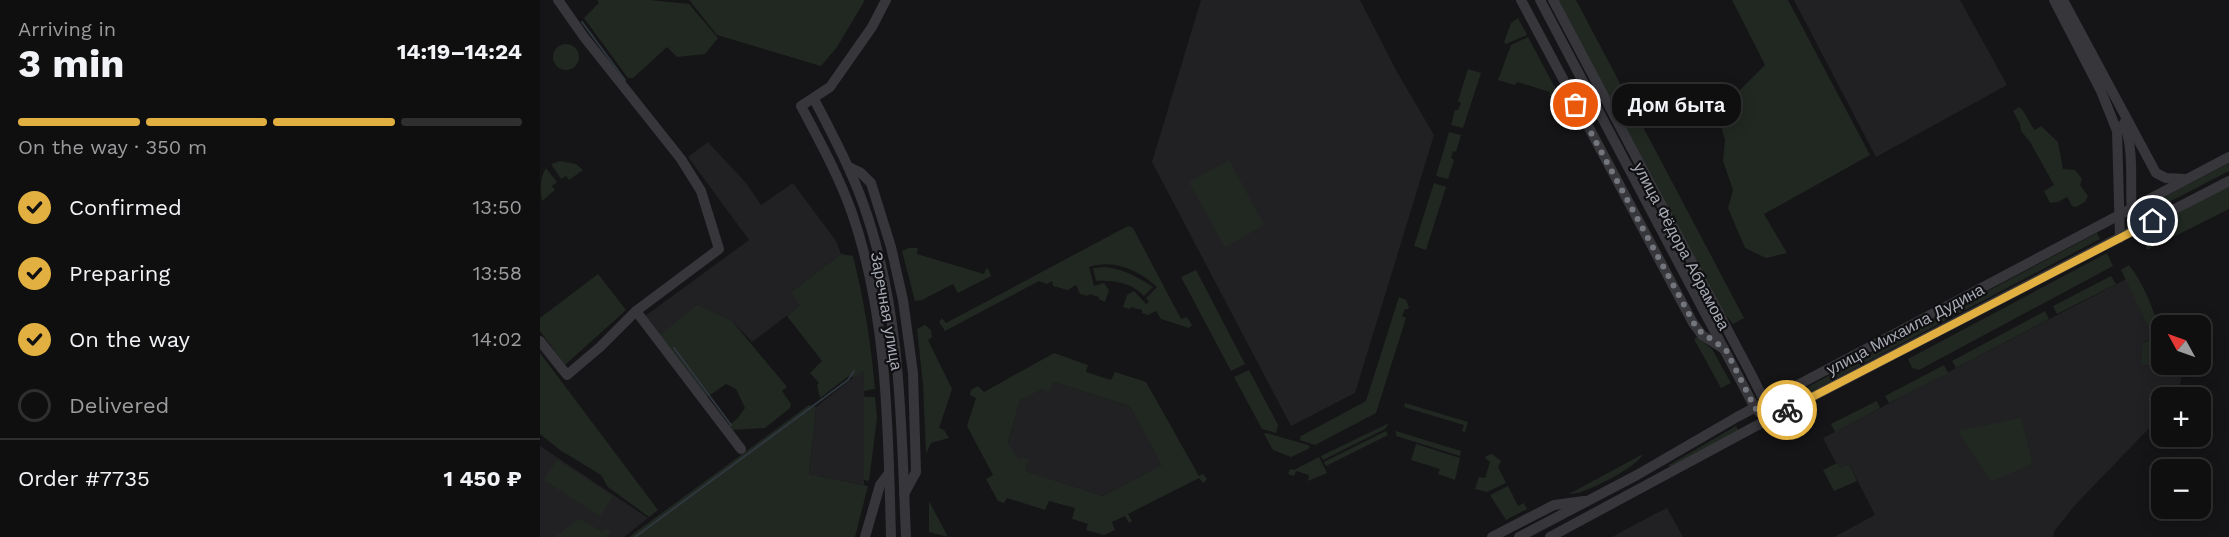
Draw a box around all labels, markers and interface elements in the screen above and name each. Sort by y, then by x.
text: Arriving in [18,17,116,41]
text: 14:19–14:24 [397,39,522,64]
text: 3 min [18,41,125,86]
pin [1550,79,1601,130]
callout: Дом быта [1612,84,1741,126]
icon: bag [1559,88,1592,121]
text: Дом быта [1628,93,1725,117]
text: On the way · 350 m [18,135,207,159]
street label: улица Фёдора Абрамова [1629,159,1734,333]
icon: check [18,191,51,224]
text: Confirmed [69,195,182,220]
text: 13:50 [473,195,522,219]
pin [2127,195,2178,246]
icon: home [2136,204,2169,237]
street label: Заречная улица [867,250,906,372]
icon: check [18,257,51,290]
text: Preparing [69,261,170,286]
text: 13:58 [473,261,522,285]
street label: улица Михаила Дудина [1823,280,1987,379]
north arrow [2151,315,2211,375]
map controls [2151,315,2211,519]
icon: check [18,323,51,356]
text: On the way [69,327,190,352]
text: 14:02 [472,327,522,351]
courier [1757,380,1817,440]
button: + [2151,387,2211,447]
text: Delivered [69,393,169,418]
icon: bike [1771,394,1804,427]
button: − [2151,459,2211,519]
text: Order #7735 [18,466,150,491]
text: 1 450 ₽ [444,466,522,491]

